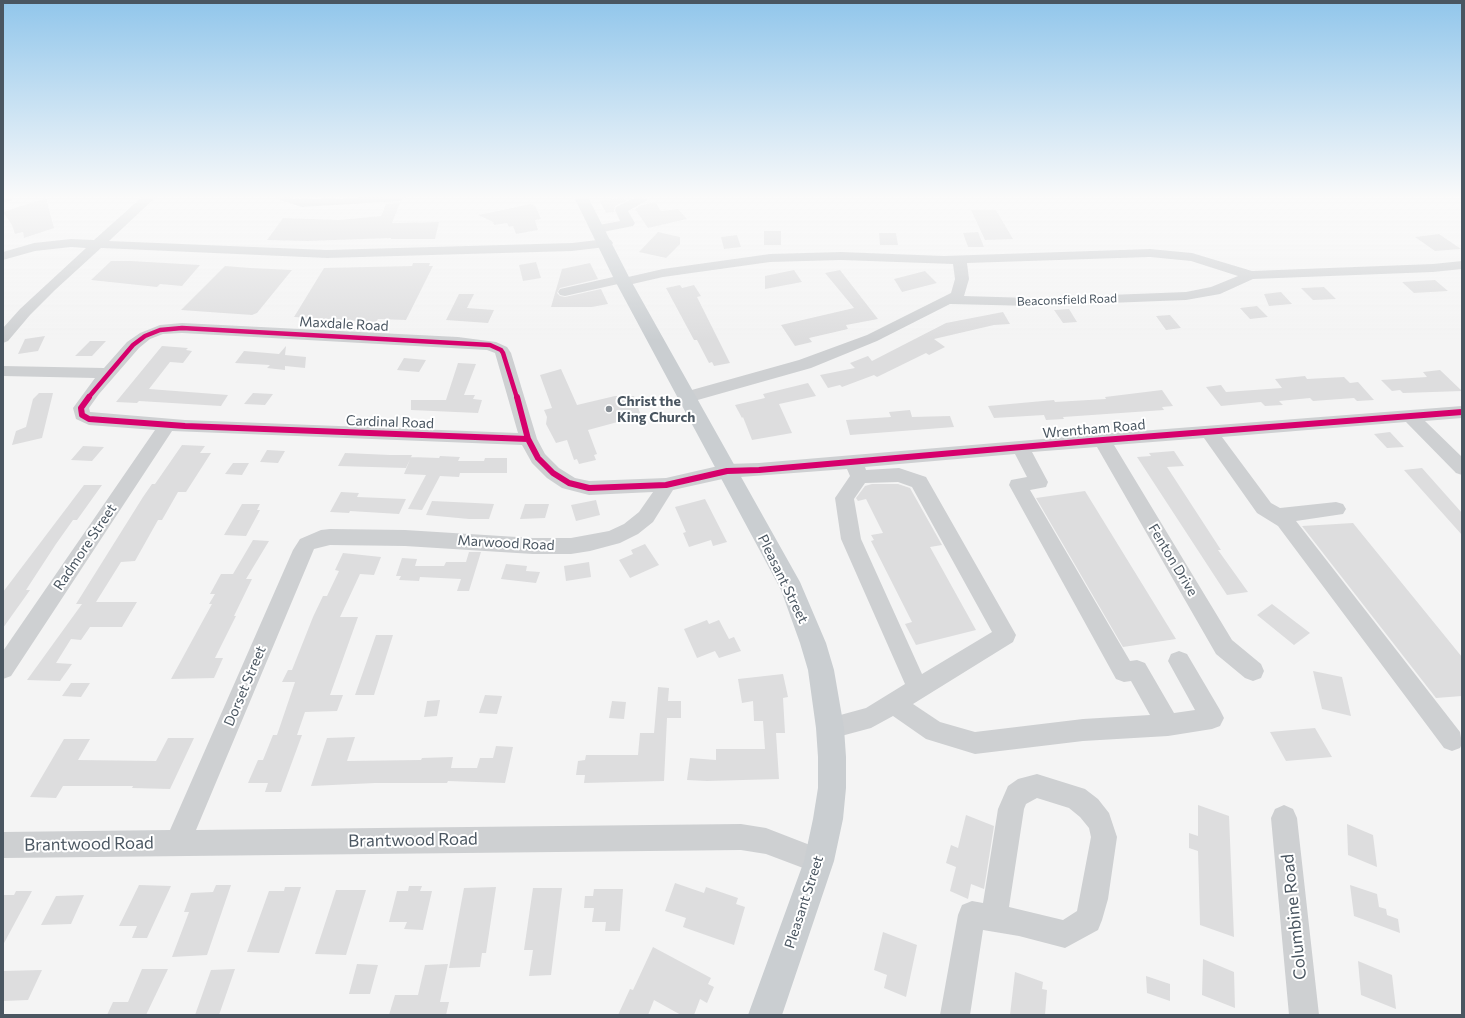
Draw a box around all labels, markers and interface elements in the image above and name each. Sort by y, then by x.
street label: Beaconsfield Road [1017,291,1117,309]
street label: Maxdale Road [299,313,389,335]
place label: Christ the King Church [617,393,695,426]
marker: Christ the King Church [604,404,614,414]
street label: Cardinal Road [346,412,434,432]
street label: Wrentham Road [1042,416,1146,442]
street label: Radmore Street [50,501,120,593]
street label: Fenton Drive [1145,521,1201,599]
street label: Marwood Road [457,532,555,554]
street label: Pleasant Street [754,532,812,626]
street label: Dorset Street [221,643,269,729]
street label: Brantwood Road [348,829,478,851]
street label: Brantwood Road [24,833,154,855]
street label: Pleasant Street [781,853,827,951]
street label: Columbine Road [1277,853,1311,981]

